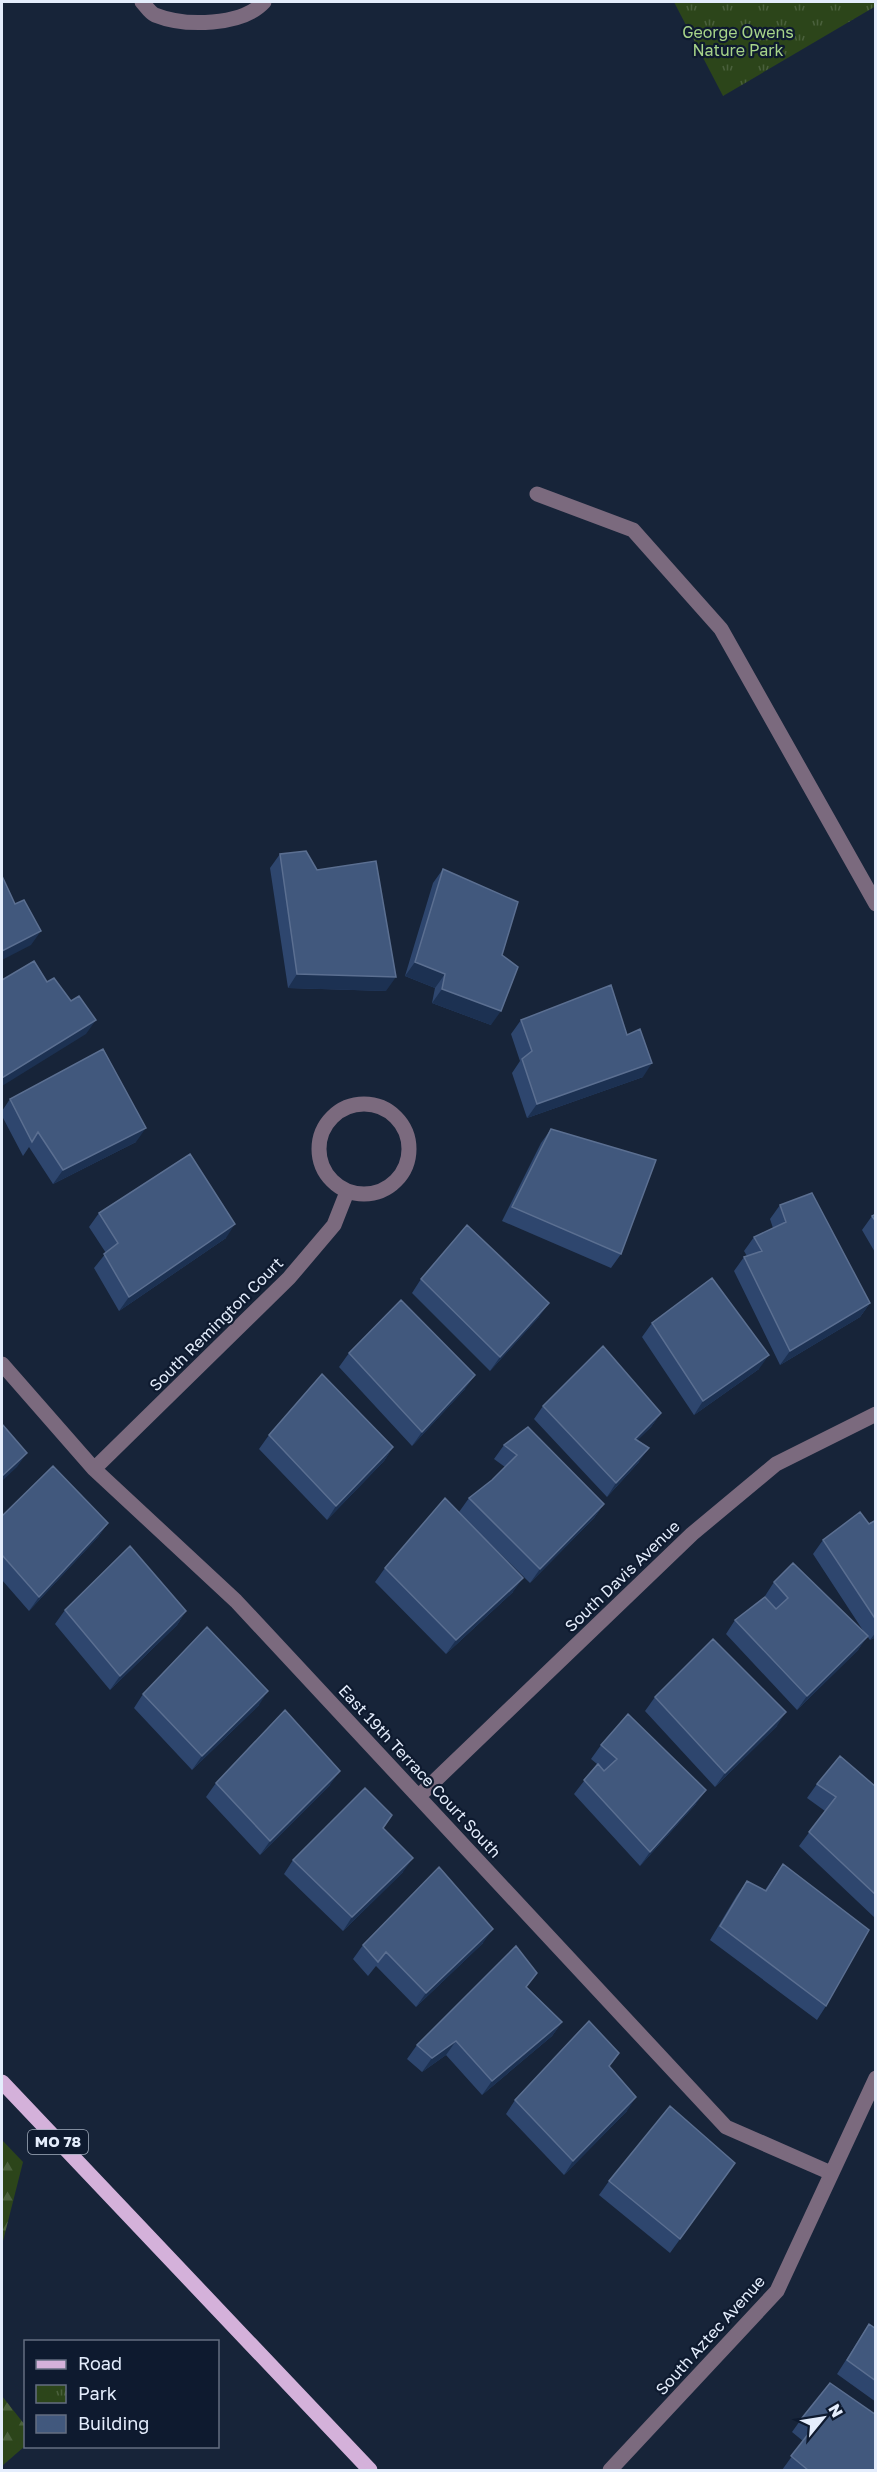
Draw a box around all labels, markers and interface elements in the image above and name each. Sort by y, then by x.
park label: George Owens Nature Park [682,22,794,60]
street label: South Remington Court [145,1253,287,1395]
street label: South Davis Avenue [560,1516,684,1636]
street label: East 19th Terrace Court South [335,1680,505,1862]
road number: MO 78 [28,2130,88,2154]
street label: South Aztec Avenue [651,2271,769,2399]
legend [24,2340,219,2448]
text: Road [78,2352,122,2374]
text: Park [78,2382,117,2404]
north arrow [793,2388,853,2448]
text: N [824,2400,848,2421]
text: Building [78,2412,149,2434]

